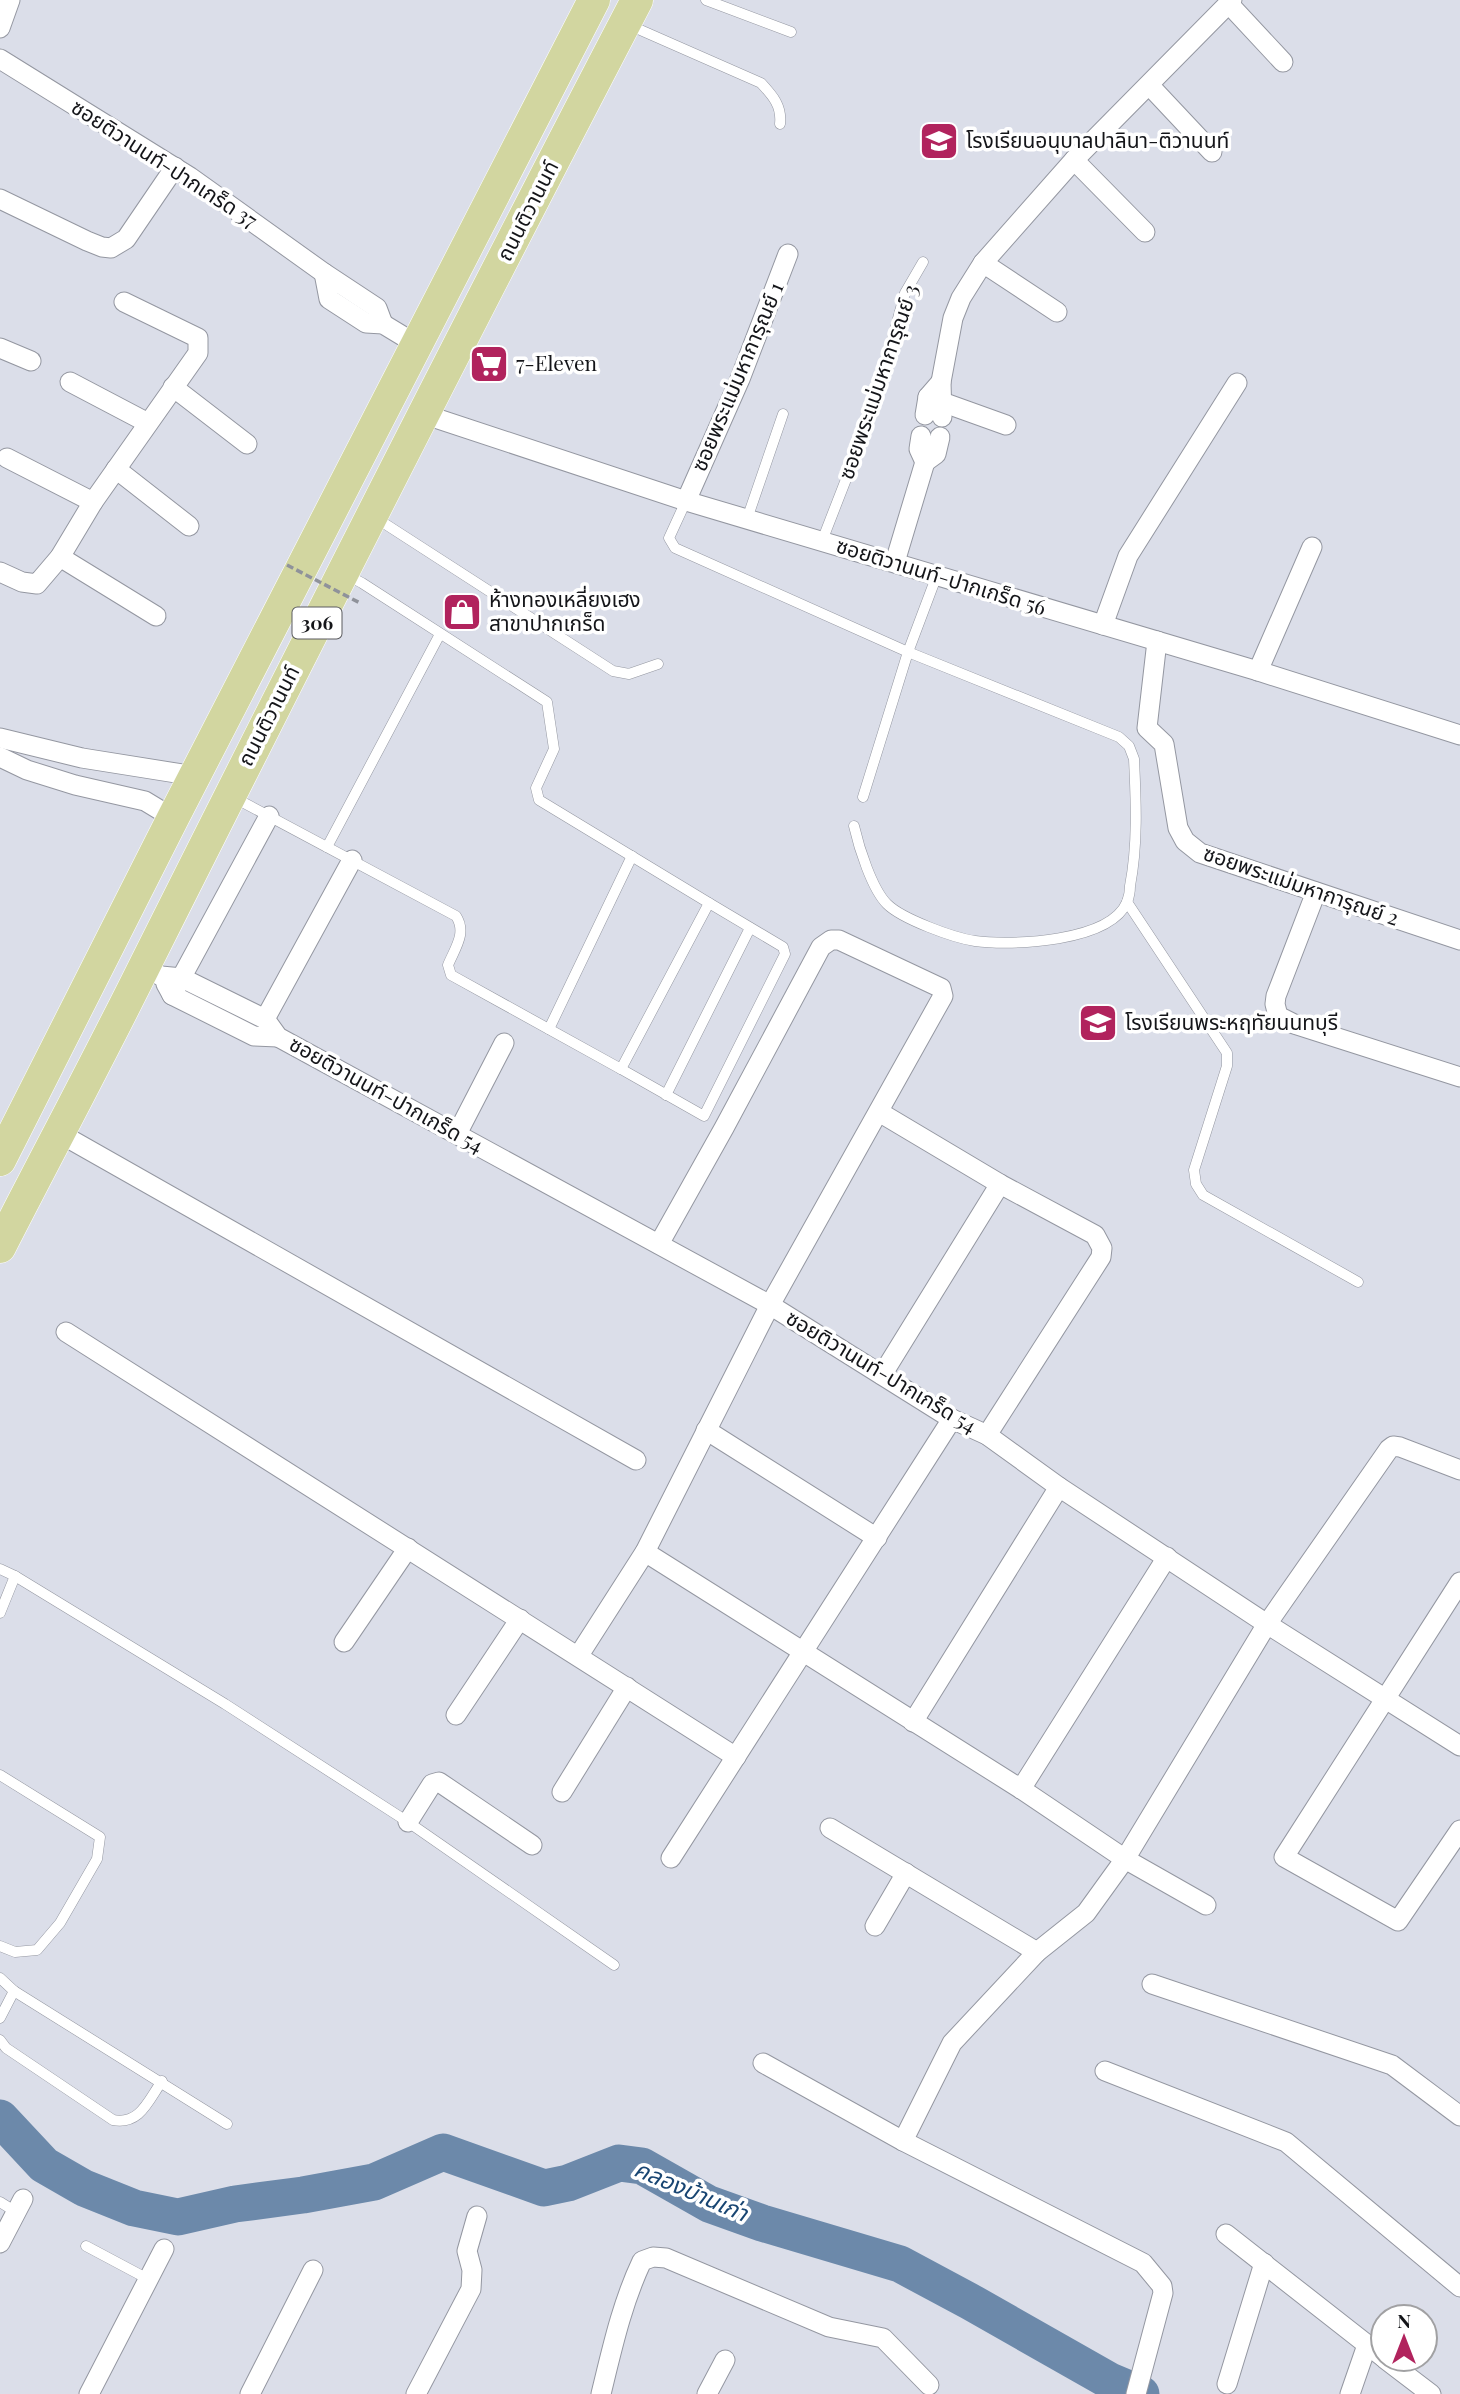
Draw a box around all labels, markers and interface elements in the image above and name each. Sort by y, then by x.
street label: ซอยติวานนท์-ปากเกร็ด 37 [67,92,264,233]
school or university icon: โรงเรียนอนุบาลปาลินา-ติวานนท์ [918,120,960,162]
place label: โรงเรียนอนุบาลปาลินา-ติวานนท์ [966,125,1229,154]
street label: ถนนติวานนท์ [489,155,563,265]
street label: ซอยพระแม่มหาการุณย์ 1 [684,277,790,475]
street label: ซอยพระแม่มหาการุณย์ 3 [831,280,925,483]
supermarket icon: 7-Eleven [468,343,510,385]
place label: 7-Eleven [516,348,598,376]
street label: ซอยติวานนท์-ปากเกร็ด 56 [833,530,1050,620]
place label: ห้างทองเหลี่ยงเฮง สาขาปากเกร็ด [489,584,641,636]
shop icon: ห้างทองเหลี่ยงเฮง สาขาปากเกร็ด [441,591,483,633]
road number: 306 [292,608,342,638]
street label: ถนนติวานนท์ [230,660,304,770]
street label: ซอยพระแม่มหาการุณย์ 2 [1200,838,1403,932]
school or university icon: โรงเรียนพระหฤทัยนนทบุรี [1077,1002,1119,1044]
place label: โรงเรียนพระหฤทัยนนทบุรี [1125,1007,1338,1036]
street label: ซอยติวานนท์-ปากเกร็ด 54 [285,1028,489,1158]
street label: ซอยติวานนท์-ปากเกร็ด 54 [782,1302,982,1438]
water label: คลองบ้านเก่า [630,2152,754,2228]
north arrow [1369,2303,1439,2373]
text: N [1397,2307,1411,2333]

